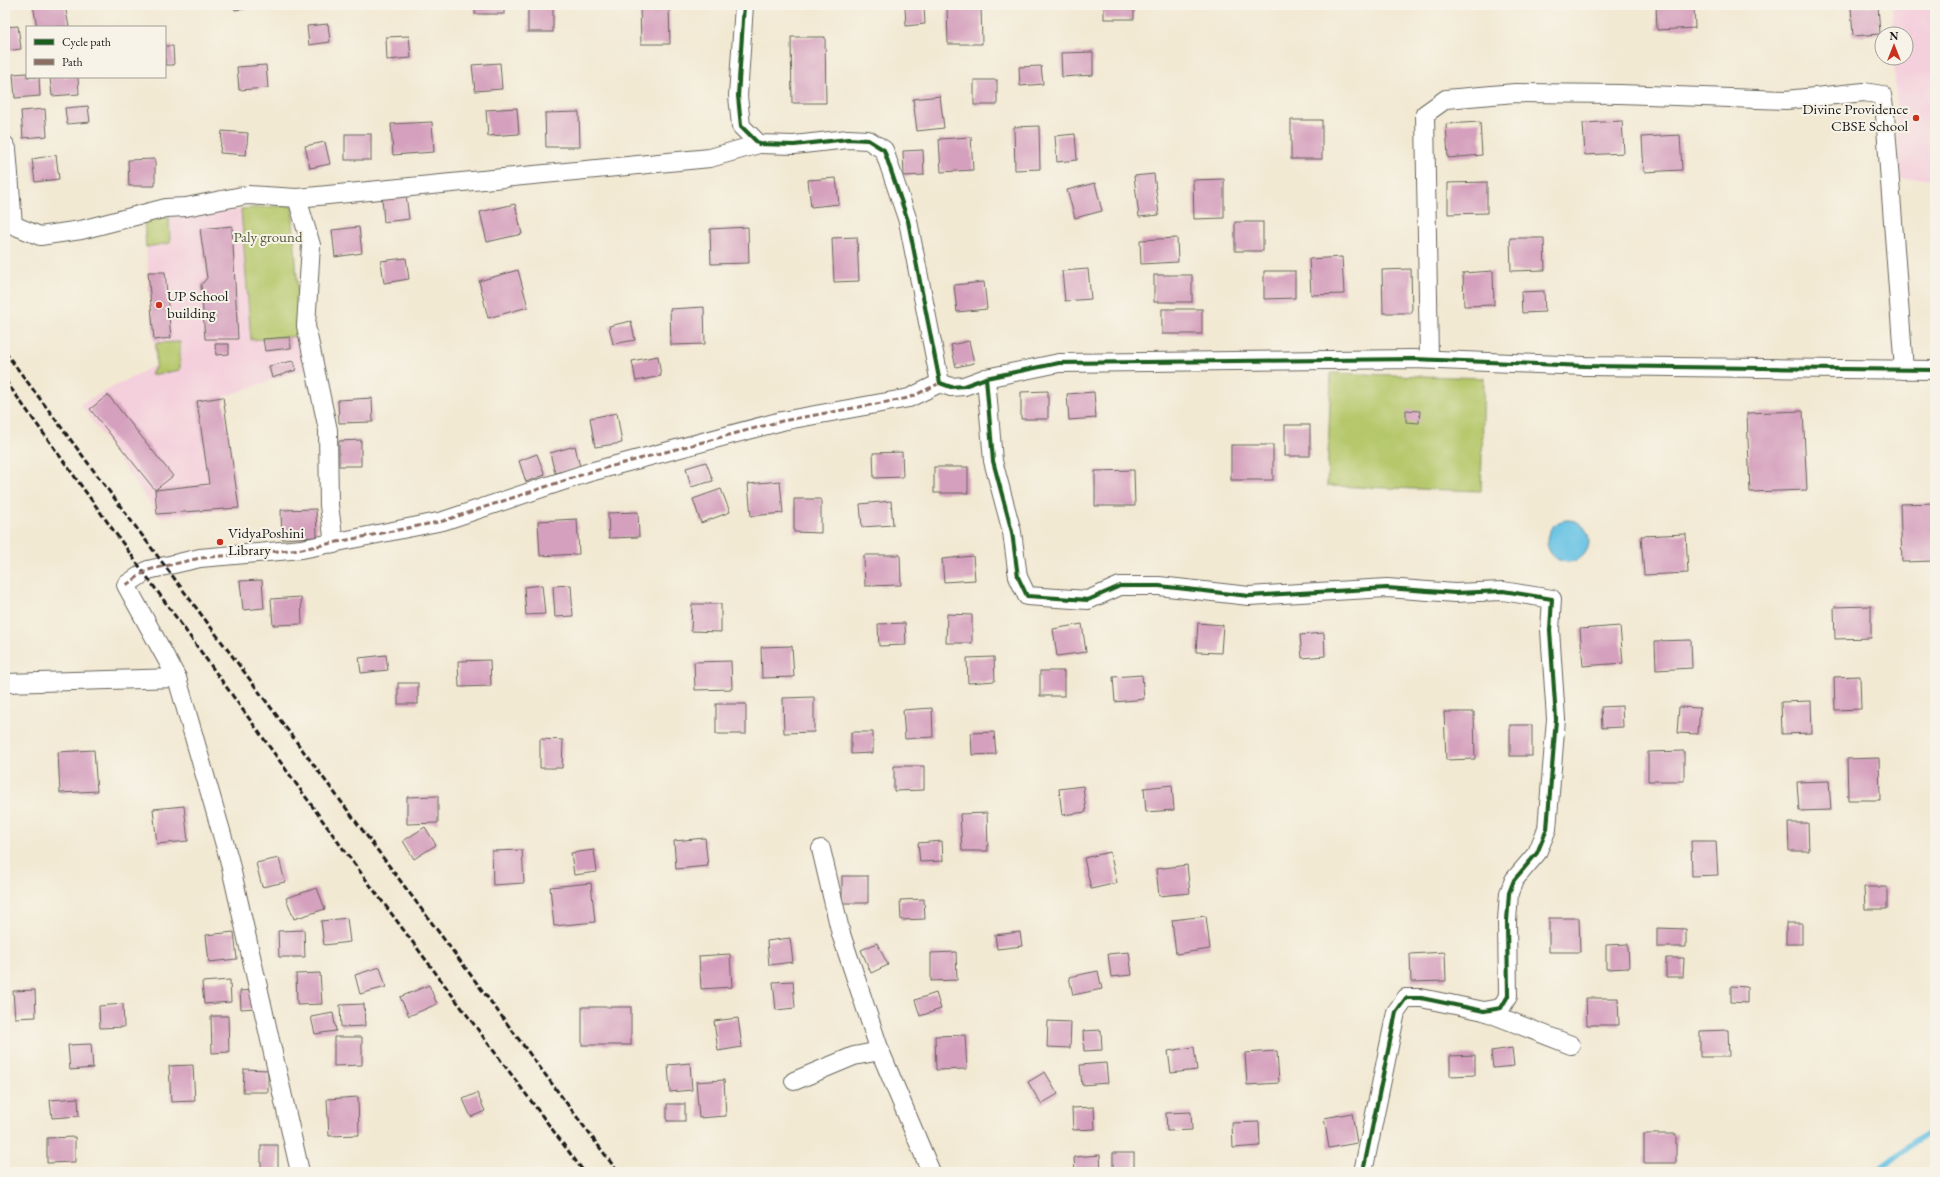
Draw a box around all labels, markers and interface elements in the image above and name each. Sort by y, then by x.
legend [26,26,166,78]
north arrow [1874,26,1914,66]
text: N [1890,29,1899,43]
text: Cycle path [62,34,111,50]
text: Path [62,54,83,70]
place label: Divine Providence CBSE School [1802,99,1908,135]
marker: Divine Providence CBSE School [1911,113,1921,123]
park label: Paly ground [233,227,303,246]
place label: UP School building [167,286,229,322]
marker: UP School building [154,300,164,310]
place label: VidyaPoshini Library [228,523,304,559]
marker: VidyaPoshini Library [215,537,225,547]

